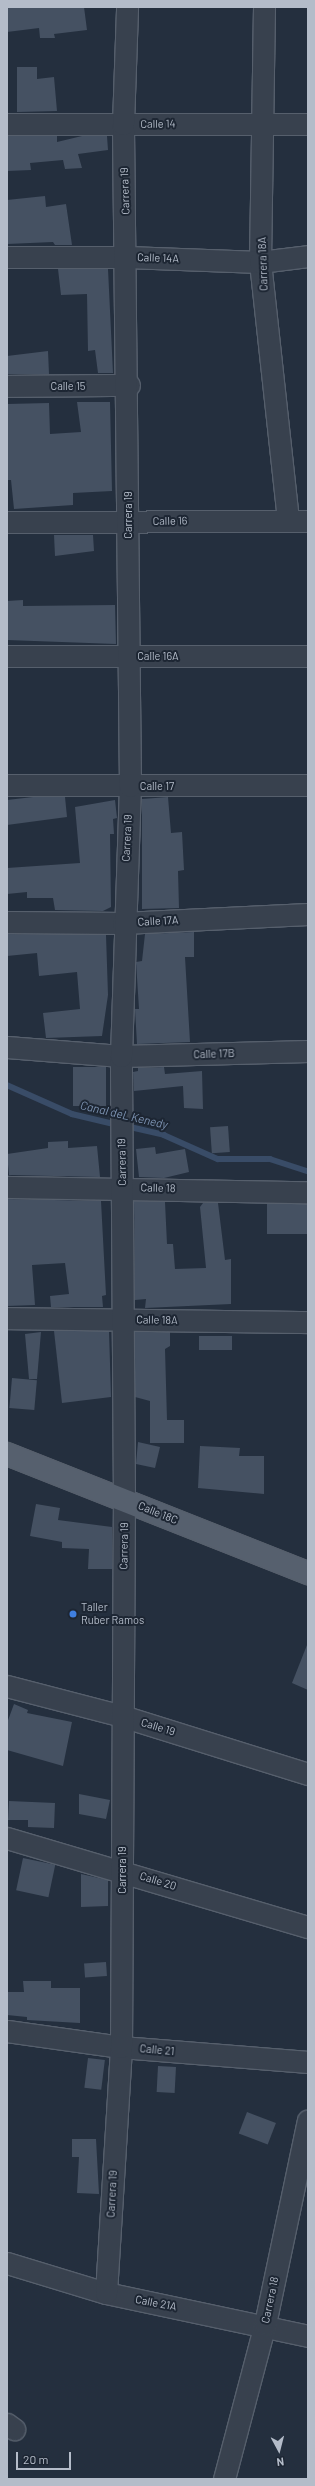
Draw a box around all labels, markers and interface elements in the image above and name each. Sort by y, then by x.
street label: Calle 14 [140,117,176,131]
street label: Carrera 19 [118,167,132,215]
street label: Carrera 18A [255,237,271,291]
street label: Calle 14A [137,251,179,265]
street label: Calle 15 [51,379,85,393]
street label: Carrera 19 [121,491,135,539]
street label: Calle 16 [152,514,188,528]
street label: Calle 16A [137,649,179,663]
street label: Calle 17 [140,779,174,793]
street label: Carrera 19 [119,814,135,862]
street label: Calle 17A [137,913,179,929]
street label: Calle 17B [193,1047,235,1061]
water label: Canal deL Kenedy [79,1098,169,1132]
street label: Carrera 19 [115,1138,129,1186]
street label: Calle 18 [140,1181,176,1195]
street label: Calle 18A [136,1313,178,1327]
street label: Calle 18C [136,1499,180,1527]
street label: Carrera 19 [117,1522,131,1570]
place label: Taller Ruber Ramos [81,1601,144,1627]
marker: Taller Ruber Ramos [68,1609,78,1619]
street label: Calle 19 [139,1716,177,1738]
street label: Carrera 19 [115,1846,129,1894]
street label: Calle 20 [138,1869,178,1893]
street label: Calle 21 [139,2042,175,2058]
street label: Carrera 19 [104,2170,120,2218]
street label: Carrera 18 [259,2275,281,2325]
street label: Calle 21A [134,2293,178,2313]
north arrow [259,2430,299,2470]
scale bar [18,2444,73,2470]
text: 20 m [23,2452,49,2466]
text: N [276,2456,285,2469]

